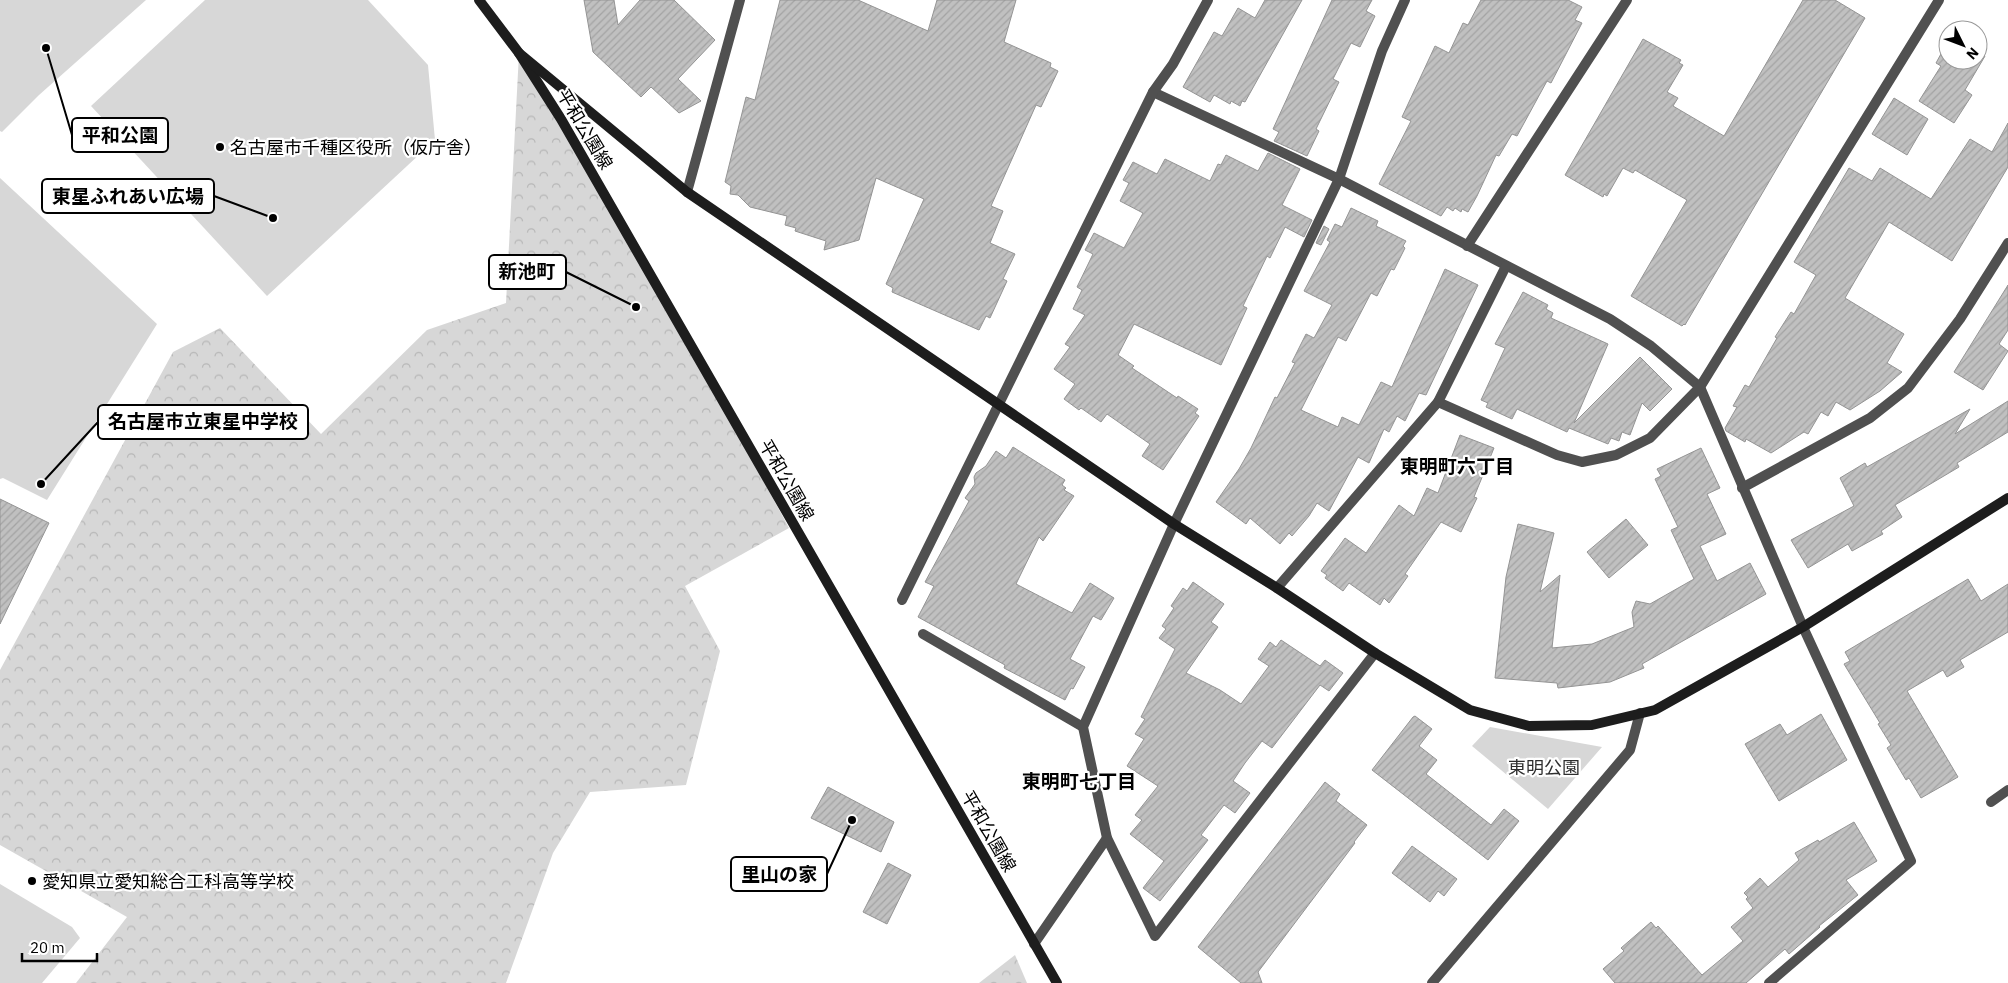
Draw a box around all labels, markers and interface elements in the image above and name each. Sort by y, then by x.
north arrow [1938,20,1988,70]
text: N [1963,44,1983,63]
street label: 平和公園線 [552,85,618,173]
callout: 平和公園 [72,118,168,152]
text: 平和公園 [82,123,158,147]
place label: 名古屋市千種区役所（仮庁舎） [230,136,482,159]
marker: 名古屋市千種区役所（仮庁舎） [214,141,226,153]
callout: 東星ふれあい広場 [42,179,214,213]
text: 東星ふれあい広場 [52,184,204,208]
callout: 新池町 [489,255,566,289]
text: 新池町 [498,259,556,283]
callout: 名古屋市立東星中学校 [98,405,308,439]
text: 名古屋市立東星中学校 [108,409,298,433]
street label: 平和公園線 [755,435,819,525]
district label: 東明町六丁目 [1400,454,1514,478]
park label: 東明公園 [1508,756,1580,779]
district label: 東明町七丁目 [1022,769,1136,793]
street label: 平和公園線 [957,786,1021,876]
callout: 里山の家 [731,857,827,891]
text: 里山の家 [741,862,817,886]
place label: 愛知県立愛知総合工科高等学校 [42,870,294,893]
marker: 愛知県立愛知総合工科高等学校 [26,875,38,887]
scale bar [22,930,98,962]
text: 20 m [30,938,65,957]

